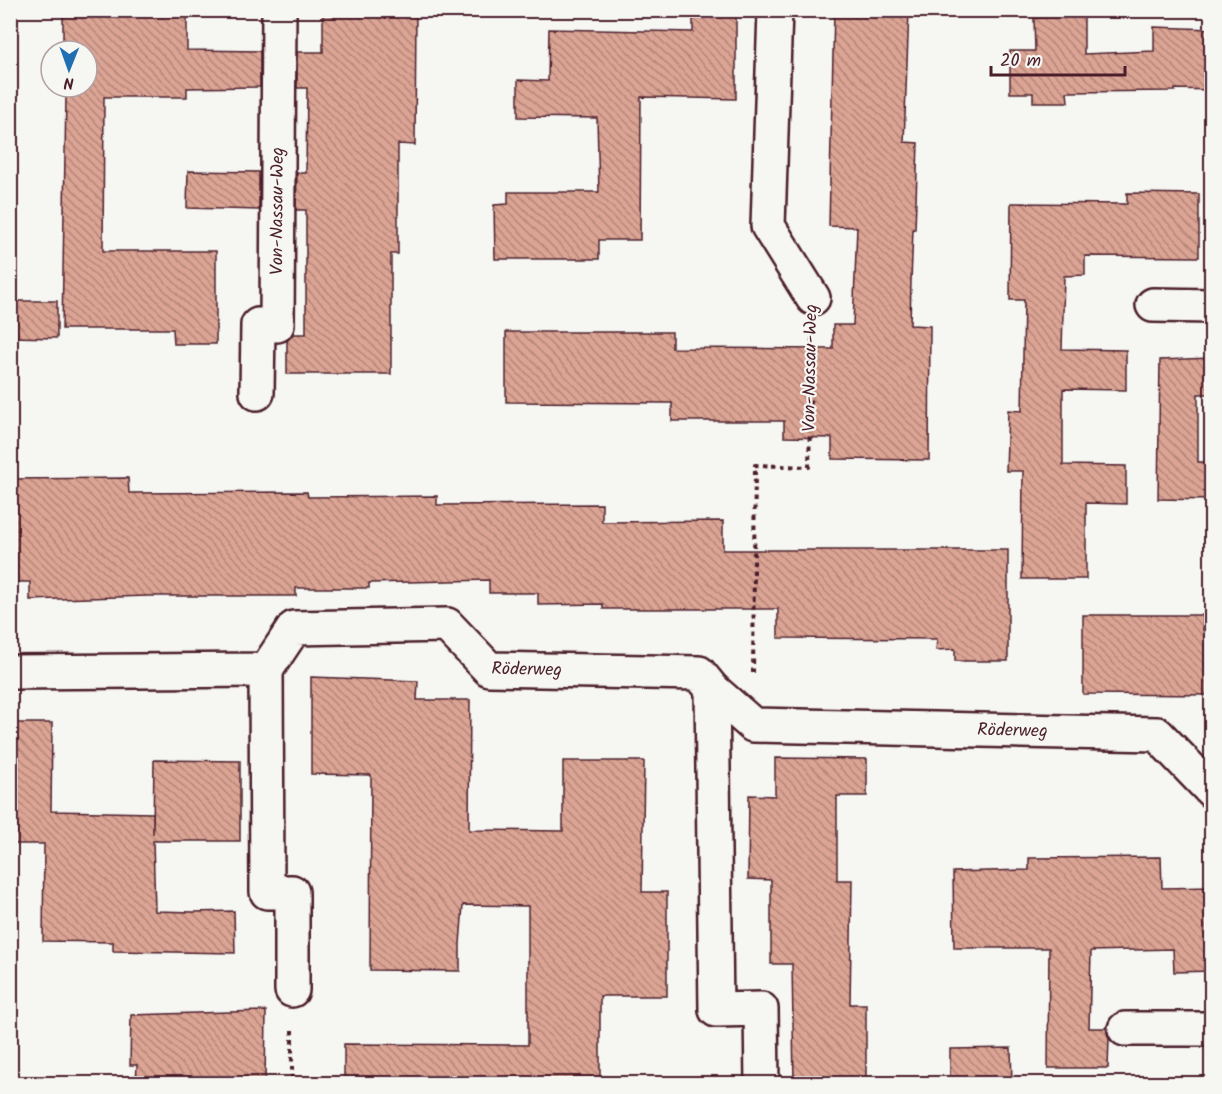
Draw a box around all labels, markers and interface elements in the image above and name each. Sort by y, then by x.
north arrow [39,39,99,99]
scale bar [991,39,1124,77]
text: 20 m [1000,47,1041,76]
text: N [63,70,74,95]
street label: Von-Nassau-Weg [263,147,293,275]
street label: Von-Nassau-Weg [795,304,827,432]
street label: Röderweg [491,655,562,685]
street label: Röderweg [977,715,1048,746]

